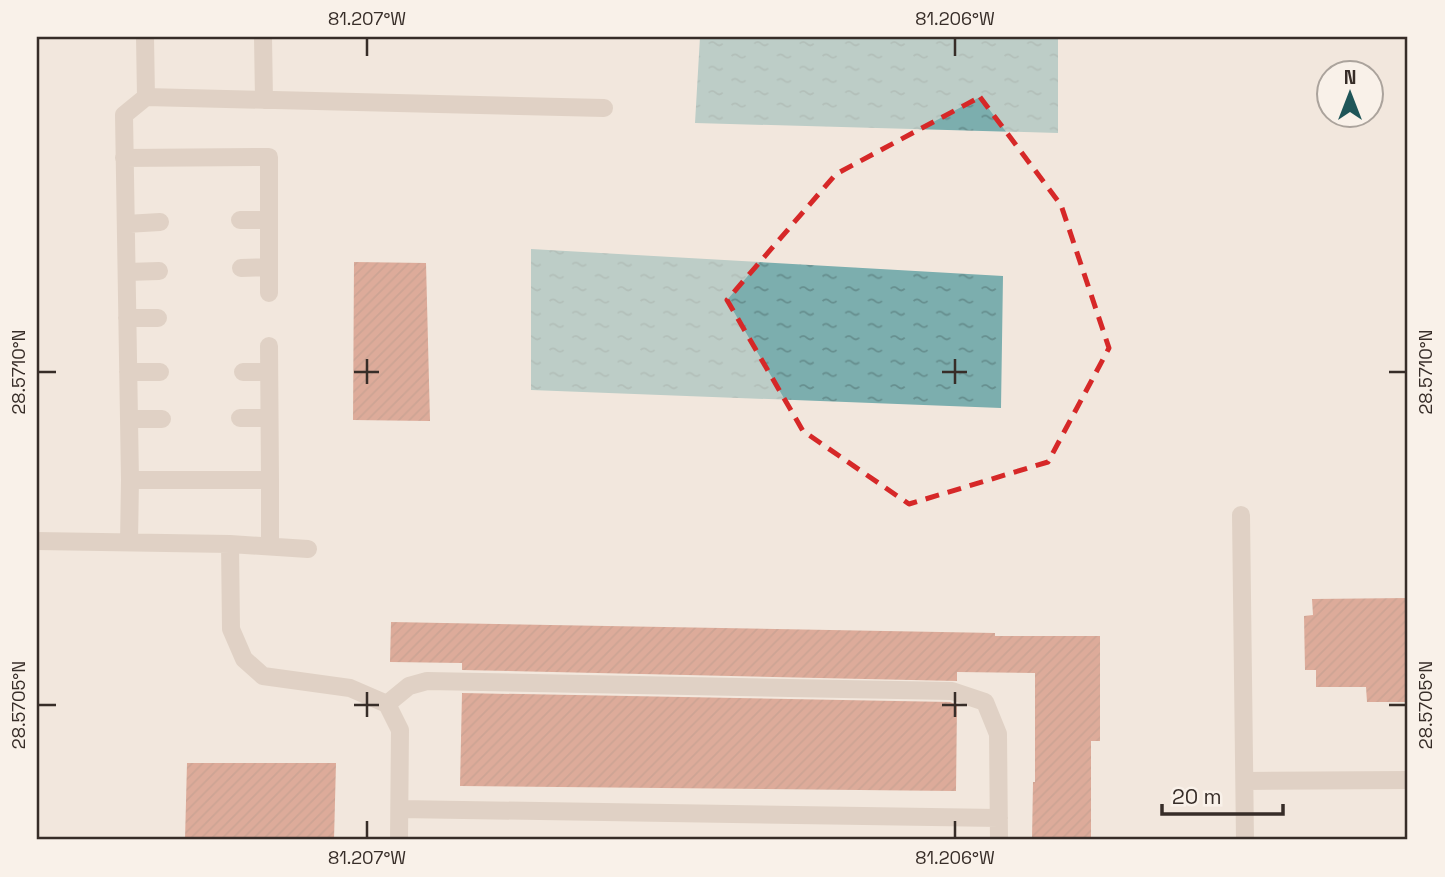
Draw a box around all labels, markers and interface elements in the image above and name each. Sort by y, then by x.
text: 81.207°W [328,7,406,30]
text: 81.206°W [915,7,995,30]
north arrow [1316,60,1386,130]
text: N [1344,65,1356,90]
text: 28.5710°N [7,329,30,415]
text: 28.5710°N [1414,329,1437,415]
text: 28.5705°N [7,661,30,749]
text: 28.5705°N [1414,661,1437,749]
scale bar [1162,772,1282,816]
text: 20 m [1172,783,1222,810]
text: 81.207°W [328,846,406,869]
text: 81.206°W [915,846,995,869]

